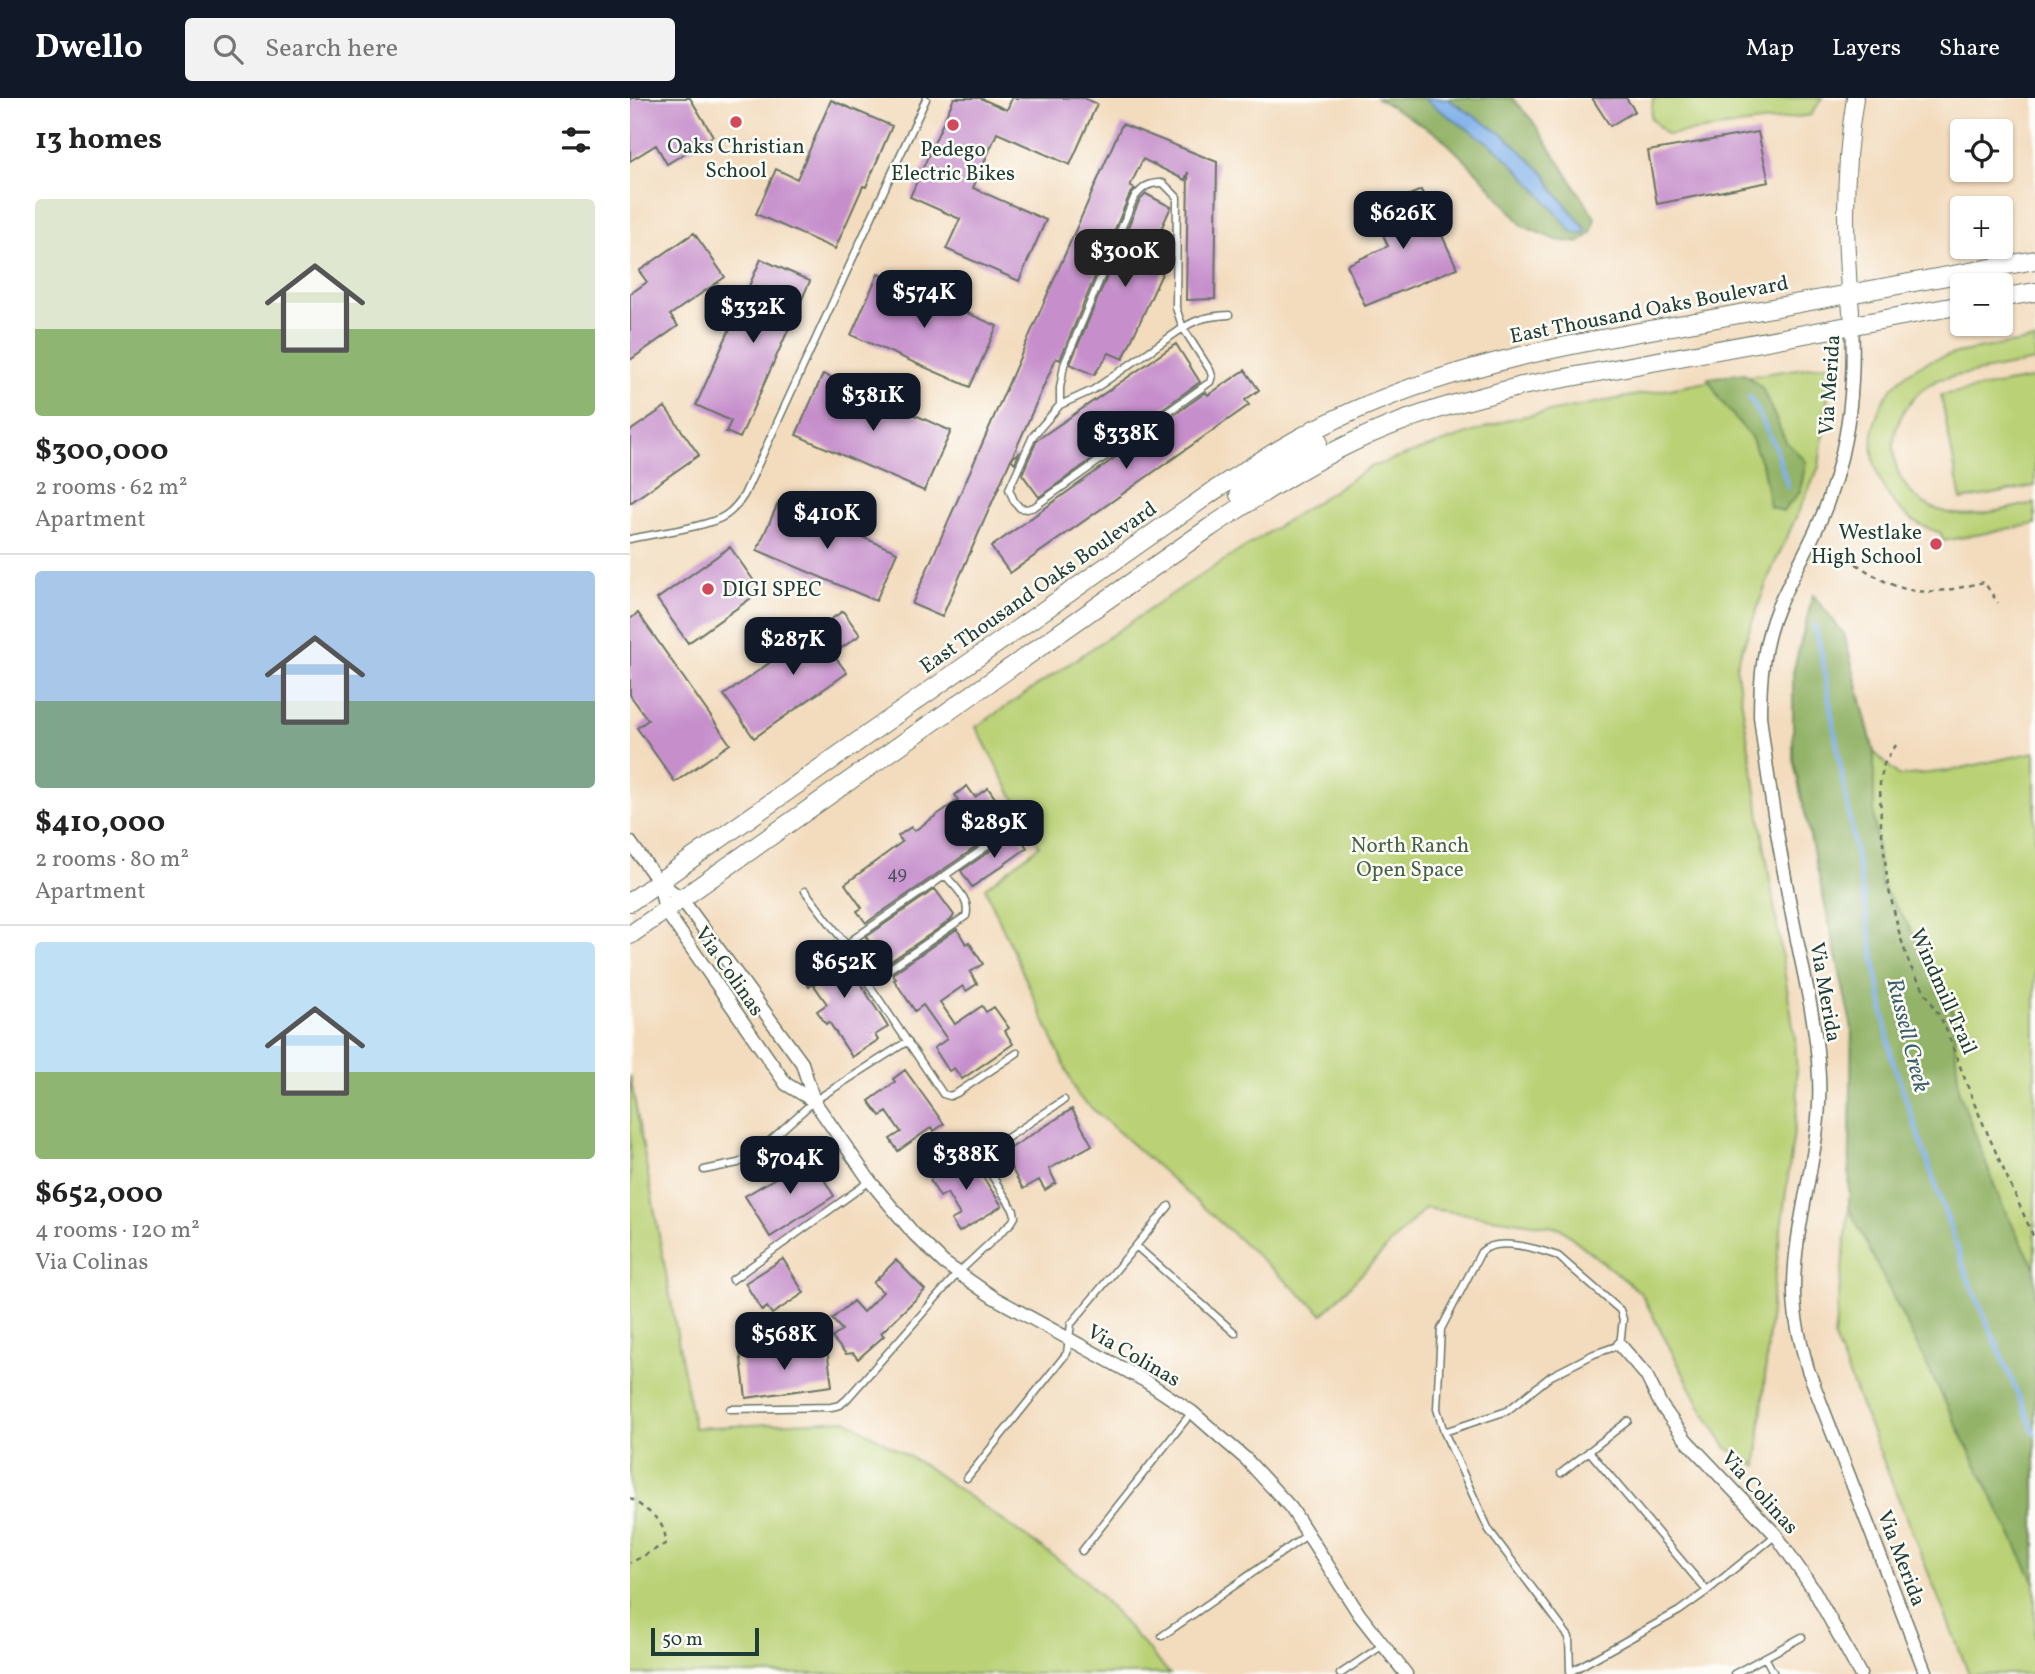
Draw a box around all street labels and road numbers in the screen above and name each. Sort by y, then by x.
street label: East Thousand Oaks Boulevard [1508,269,1791,352]
street label: Via Merida [1813,334,1848,436]
street label: East Thousand Oaks Boulevard [915,495,1163,681]
street label: Via Colinas [687,921,770,1023]
street label: Windmill Trail [1902,924,1983,1059]
street label: Via Merida [1801,940,1848,1044]
street label: Via Colinas [1081,1318,1185,1395]
street label: Via Colinas [1713,1445,1804,1541]
street label: Via Merida [1869,1506,1932,1611]

